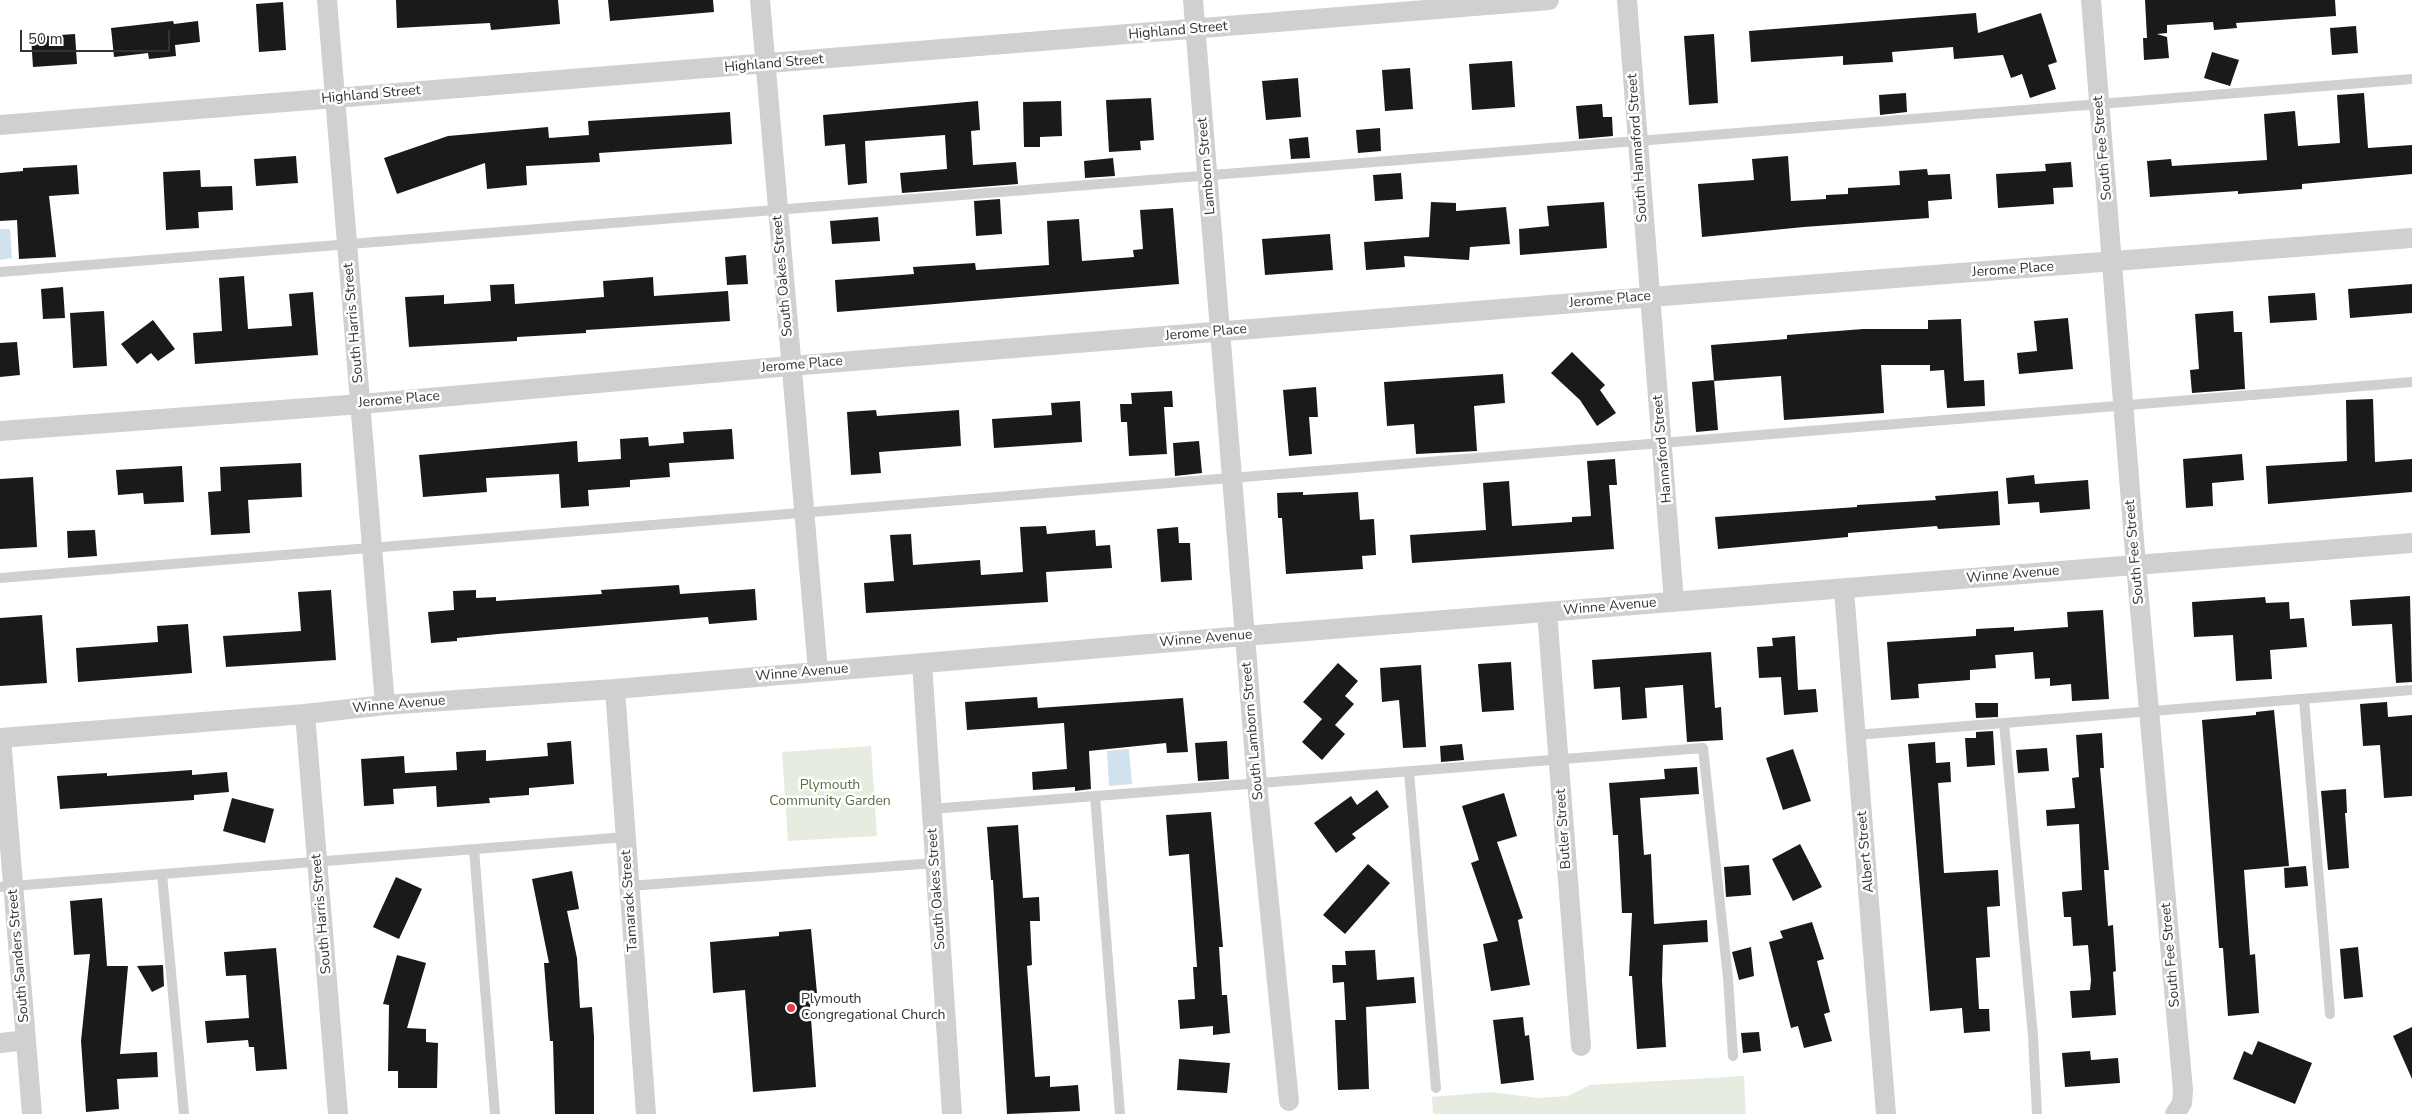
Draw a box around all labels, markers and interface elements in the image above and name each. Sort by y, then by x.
street label: Highland Street [1128,18,1228,44]
scale bar [22,20,172,52]
text: 50 m [28,29,63,49]
street label: Highland Street [724,51,824,77]
street label: South Hannaford Street [1624,73,1652,223]
street label: Highland Street [321,82,421,108]
street label: South Fee Street [2090,95,2116,201]
street label: Lamborn Street [1194,117,1220,215]
street label: South Oakes Street [769,215,797,337]
street label: Jerome Place [1972,259,2054,281]
street label: South Harris Street [340,262,368,384]
street label: Jerome Place [1568,288,1652,312]
street label: Jerome Place [1164,321,1248,345]
street label: Jerome Place [760,353,844,377]
street label: Jerome Place [357,388,441,412]
street label: Hannaford Street [1650,394,1676,504]
street label: South Fee Street [2122,499,2148,605]
street label: Winne Avenue [1966,563,2060,587]
street label: Winne Avenue [1563,595,1657,619]
street label: Winne Avenue [1159,627,1253,651]
street label: Winne Avenue [755,661,849,685]
street label: South Lamborn Street [1239,661,1267,801]
street label: Winne Avenue [352,693,446,717]
park label: Plymouth Community Garden [769,778,891,810]
street label: Butler Street [1553,788,1575,870]
street label: Albert Street [1854,810,1878,894]
street label: South Oakes Street [924,828,950,950]
street label: Tamarack Street [618,850,642,952]
street label: South Harris Street [308,853,336,975]
street label: South Sanders Street [5,889,33,1023]
street label: South Fee Street [2158,902,2184,1008]
place label: Plymouth Congregational Church [801,992,945,1024]
marker: Plymouth Congregational Church [785,1002,797,1014]

